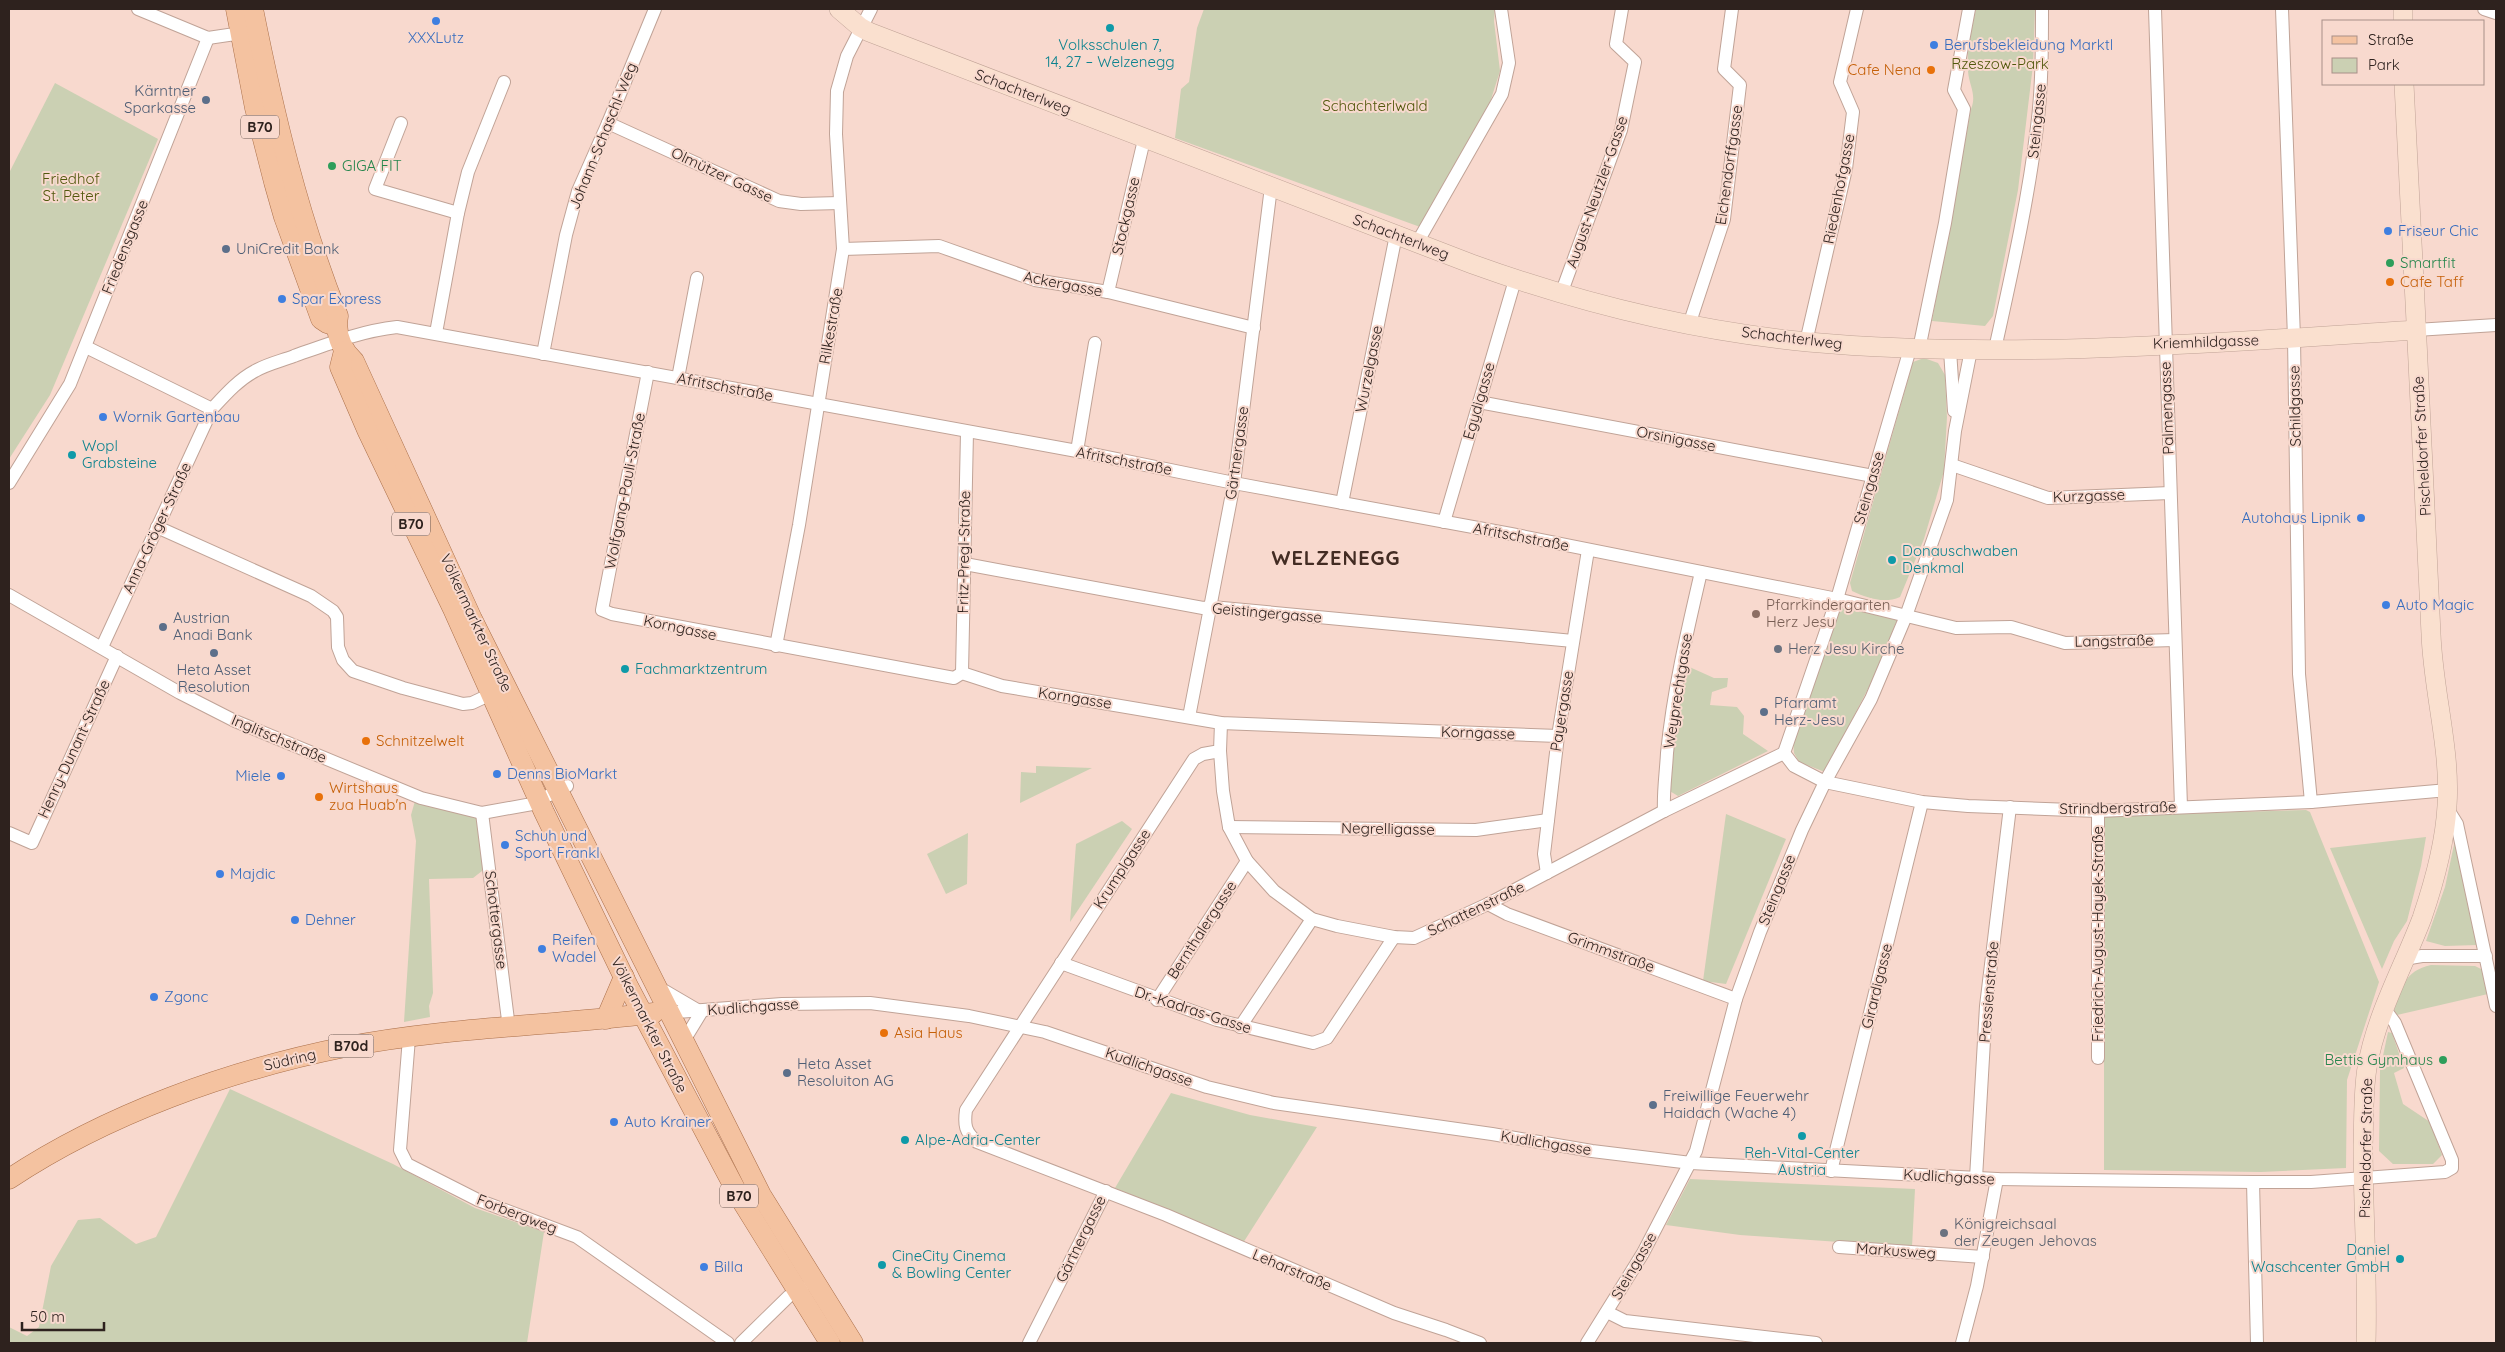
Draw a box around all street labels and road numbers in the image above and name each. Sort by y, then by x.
street label: Johann-Schaschl-Weg [564,60,641,212]
street label: Schachterlweg [972,64,1074,119]
street label: Steingasse [2023,83,2050,159]
street label: Eichendorffgasse [1711,104,1746,226]
street label: August-Neutzler-Gasse [1562,113,1631,270]
road number: B70 [241,115,279,138]
street label: Riedenhofgasse [1819,132,1859,246]
street label: Olmützer Gasse [668,143,776,206]
street label: Stockgasse [1107,175,1144,257]
street label: Friedensgasse [97,197,152,297]
street label: Schachterlweg [1350,209,1452,264]
street label: Ackergasse [1022,267,1104,300]
street label: Rilkestraße [814,286,847,366]
street label: Schachterlweg [1740,322,1844,353]
street label: Wurzelgasse [1351,324,1386,414]
street label: Kriemhildgasse [2153,330,2259,353]
street label: Egydigasse [1458,360,1499,442]
street label: Palmengasse [2155,361,2178,455]
street label: Schildgasse [2284,365,2305,447]
street label: Afritschstraße [676,368,775,405]
street label: Pischeldorfer Straße [2408,376,2435,516]
street label: Gärtnergasse [1221,405,1252,501]
street label: Wolfgang-Pauli-Straße [600,411,649,571]
street label: Orsinigasse [1635,422,1717,455]
street label: Afritschstraße [1075,442,1174,479]
street label: Steingasse [1849,449,1888,526]
street label: Anna-Gröger-Straße [118,459,195,596]
street label: Kurzgasse [2052,485,2125,506]
street label: Fritz-Pregl-Straße [953,490,974,613]
road number: B70 [392,512,430,536]
street label: Afritschstraße [1472,518,1571,555]
street label: Völkermarkter Straße [436,551,517,695]
street label: Geistingergasse [1211,598,1323,627]
street label: Korngasse [642,610,718,645]
street label: Langstraße [2074,630,2154,651]
street label: Weyprechtgasse [1659,632,1696,750]
street label: Payergasse [1546,669,1577,753]
street label: Henry-Dunant-Straße [33,677,114,821]
street label: Korngasse [1037,682,1113,713]
street label: Inglitschstraße [229,710,330,767]
street label: Korngasse [1441,722,1515,743]
street label: Strindbergstraße [2059,797,2177,818]
street label: Negrelligasse [1341,818,1435,839]
street label: Krumplgasse [1089,825,1154,912]
street label: Friedrich-August-Hayek-Straße [2088,826,2107,1042]
street label: Steingasse [1754,852,1799,928]
street label: Schottergasse [481,870,512,970]
street label: Bernthalergasse [1163,877,1240,983]
street label: Schattenstraße [1424,877,1527,940]
street label: Grimmstraße [1565,927,1657,976]
street label: Pressienstraße [1975,940,2002,1043]
street label: Girardigasse [1857,941,1896,1030]
street label: Völkermarkter Straße [607,954,692,1096]
street label: Dr.-Kadras-Gasse [1132,982,1254,1037]
street label: Kudlichgasse [707,994,799,1019]
road number: B70d [328,1034,374,1058]
street label: Kudlichgasse [1103,1043,1195,1090]
street label: Südring [262,1044,318,1075]
street label: Pischeldorfer Straße [2355,1078,2376,1218]
street label: Kudlichgasse [1499,1126,1593,1159]
street label: Kudlichgasse [1903,1165,1995,1188]
road number: B70 [720,1184,758,1208]
street label: Forbergweg [474,1190,560,1238]
street label: Gärtnergasse [1051,1192,1110,1285]
street label: Steingasse [1607,1229,1660,1303]
street label: Markusweg [1856,1238,1937,1263]
street label: Leharstraße [1250,1244,1335,1295]

